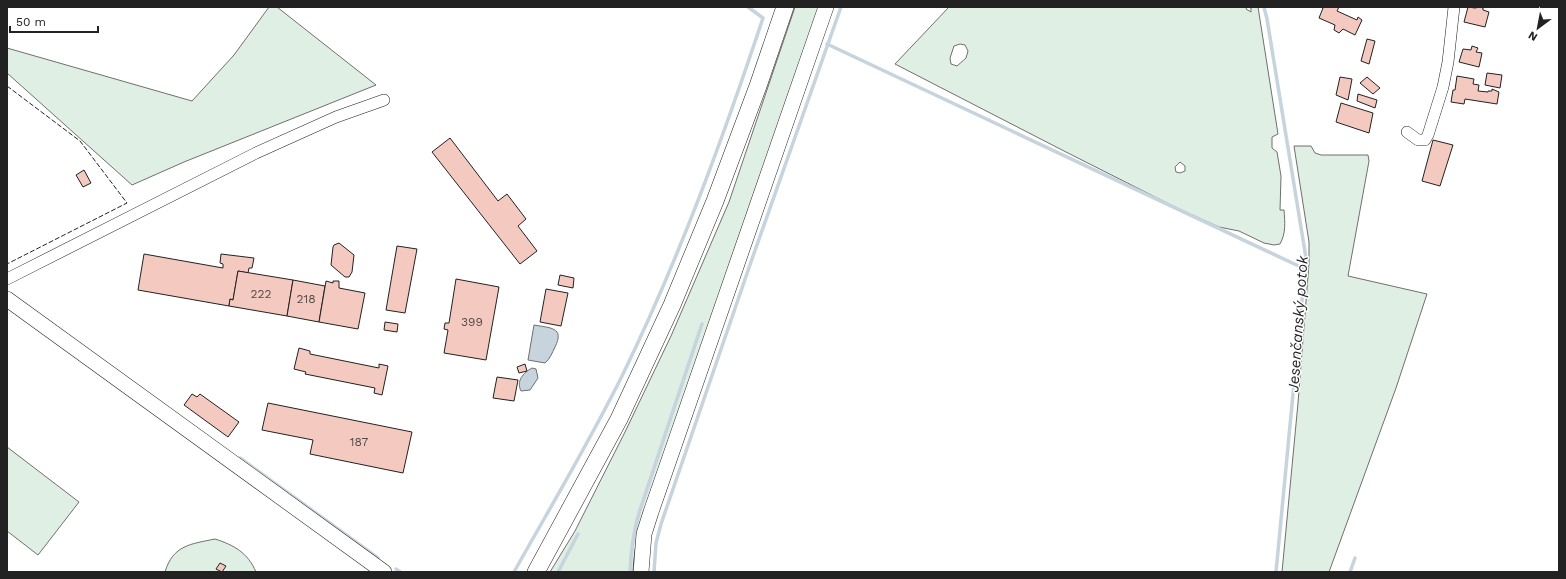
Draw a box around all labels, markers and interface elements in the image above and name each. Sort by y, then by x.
scale bar [10,8,98,34]
north arrow [1518,8,1558,48]
text: 50 m [16,15,46,29]
text: N [1526,28,1540,44]
water label: Jesenčanský potok [1284,254,1312,393]
house number: 222 [251,287,272,301]
house number: 218 [296,292,316,306]
house number: 399 [461,315,483,329]
house number: 187 [350,435,368,449]

